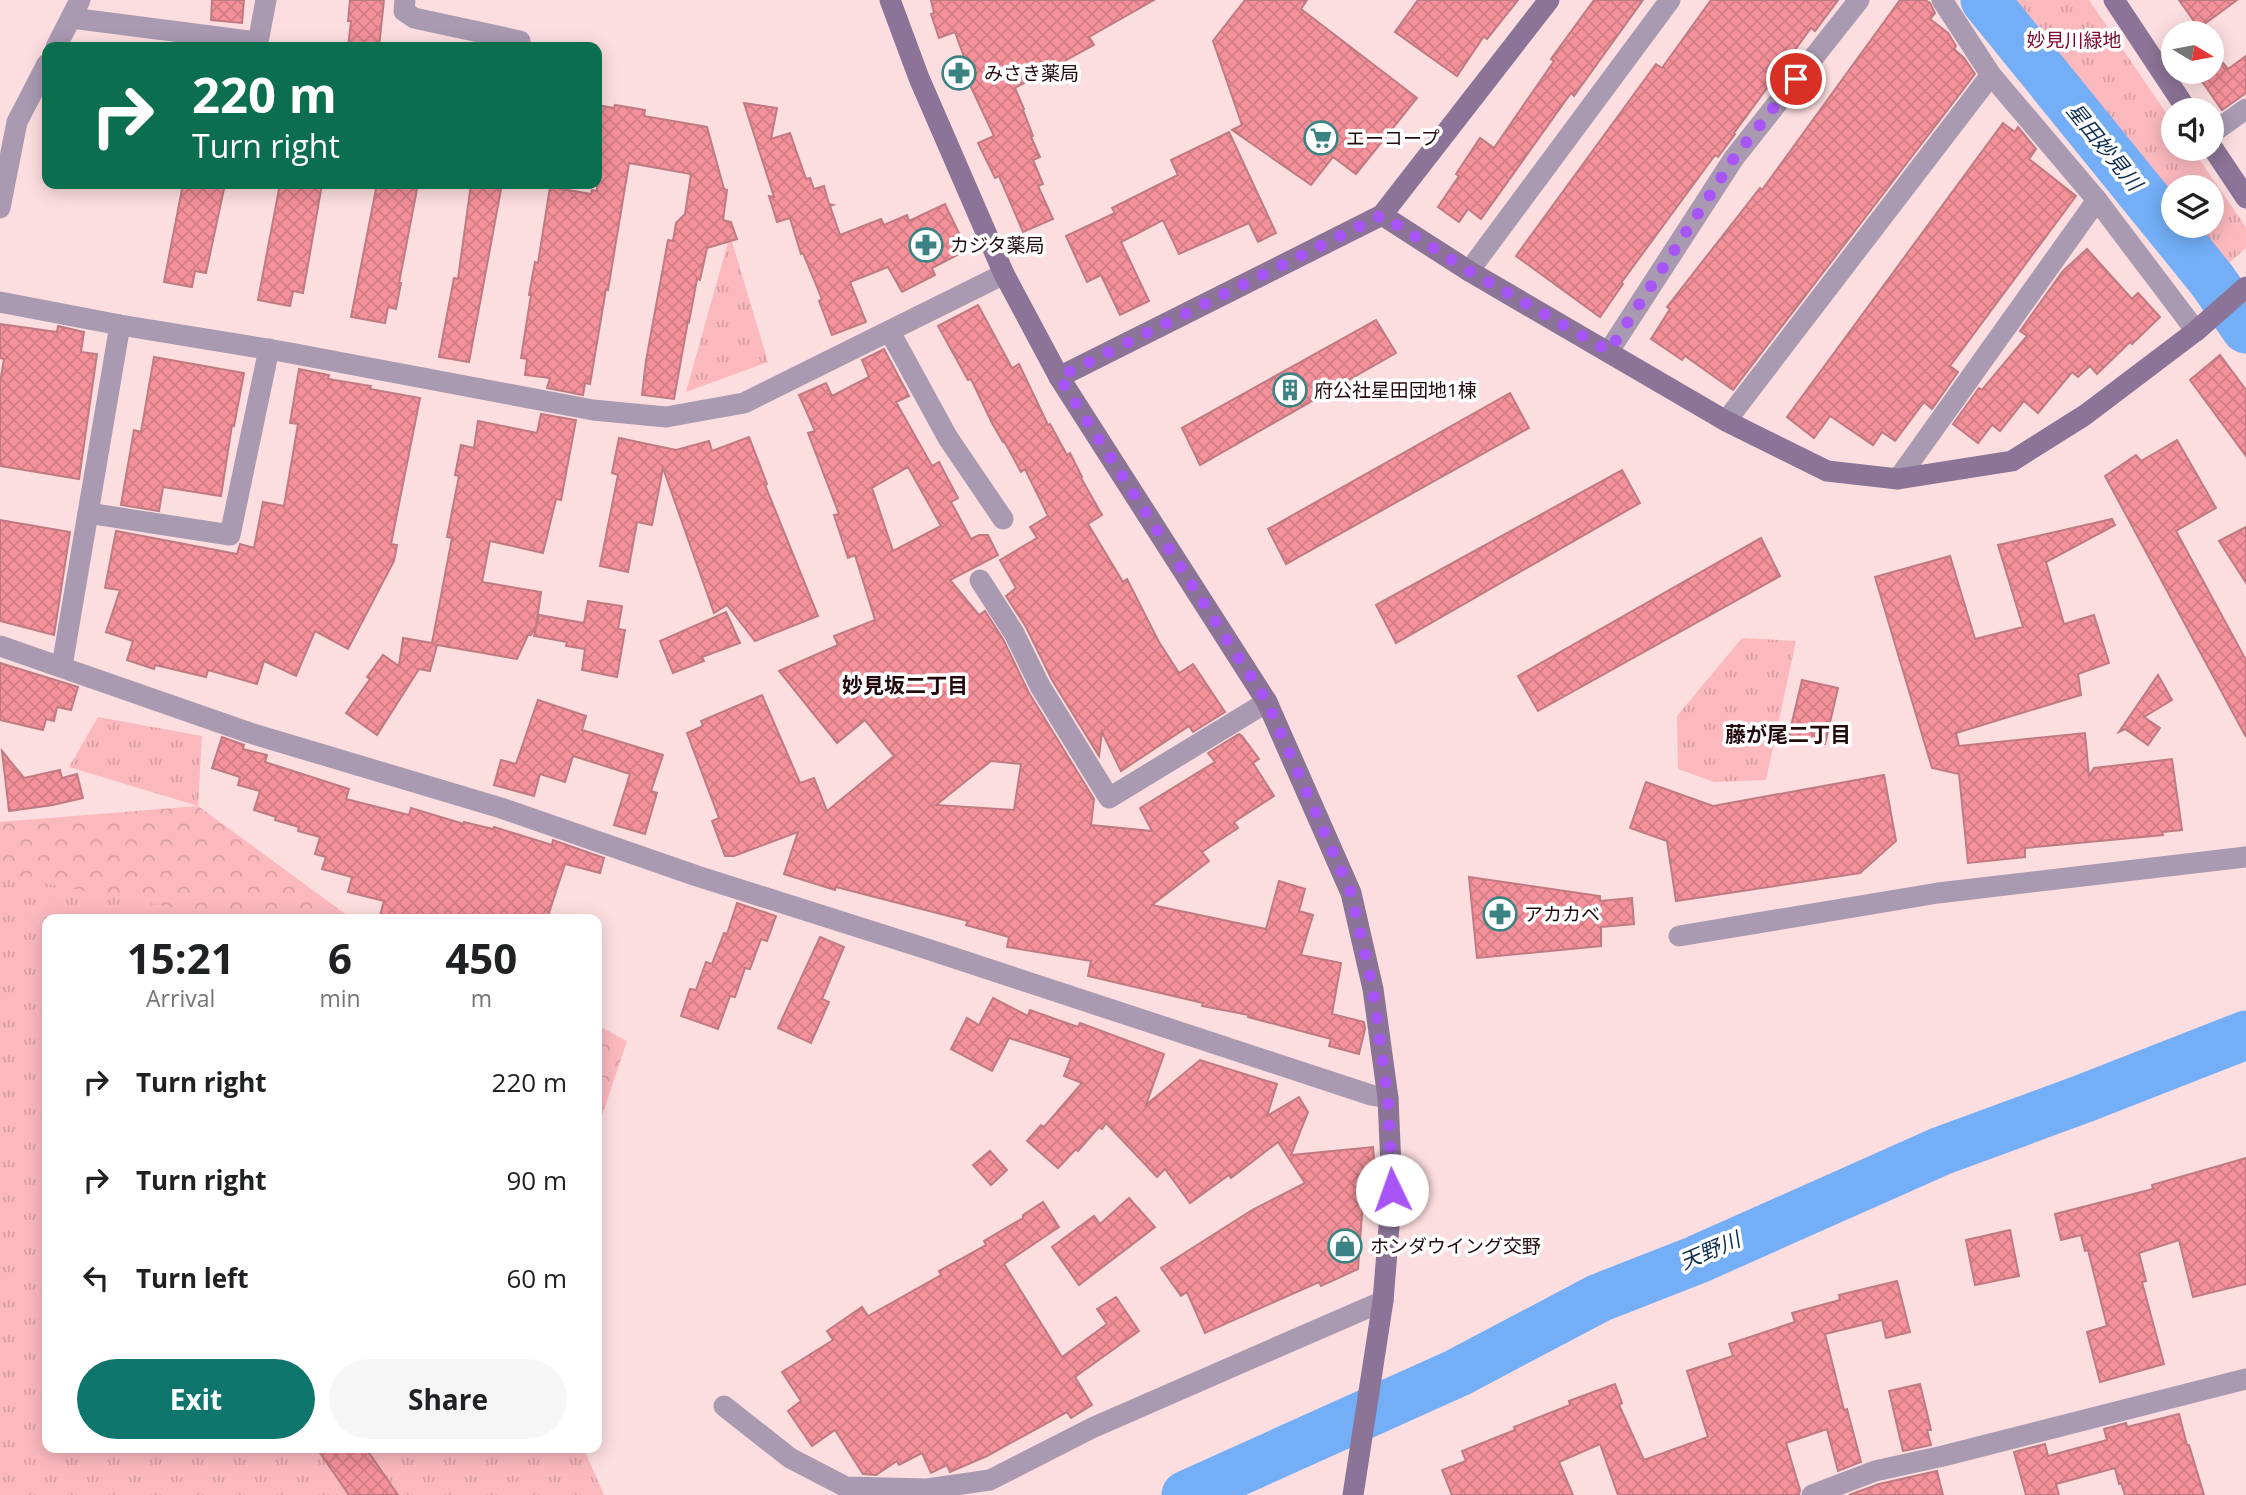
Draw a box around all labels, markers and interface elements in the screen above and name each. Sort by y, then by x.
north arrow [2161,21,2224,84]
map controls [2161,21,2224,238]
park label: 妙見川緑地 [2026,27,2122,53]
pin [1766,49,1826,109]
pharmacy icon: みさき薬局 [940,54,978,92]
place label: みさき薬局 [984,60,1079,86]
icon: arrive [1777,60,1815,98]
text: 220 m [192,61,337,127]
icon: right [77,70,168,161]
water label: 星田妙見川 [2061,97,2150,198]
button: sound [2161,98,2224,161]
supermarket icon: エーコープ [1302,119,1340,157]
text: Turn right [192,124,340,167]
place label: エーコープ [1346,125,1440,151]
button: layers [2161,175,2224,238]
pharmacy icon: カジタ薬局 [907,226,945,264]
place label: カジタ薬局 [950,232,1045,258]
building icon: 府公社星田団地1棟 [1271,371,1309,409]
place label: 府公社星田団地1棟 [1314,377,1477,403]
district label: 妙見坂二丁目 [842,671,968,699]
district label: 藤が尾二丁目 [1725,720,1851,748]
pharmacy icon: アカカベ [1481,895,1519,933]
place label: アカカベ [1524,901,1600,927]
text: 15:21 [127,929,235,986]
text: 6 [328,929,352,986]
text: 450 [445,929,517,986]
text: Arrival [146,982,215,1014]
text: min [319,982,361,1014]
text: m [471,982,492,1014]
icon: right [77,1063,115,1101]
text: Turn right [136,1064,267,1100]
text: 220 m [492,1064,567,1100]
position arrow [1355,1153,1429,1227]
icon: right [77,1161,115,1199]
text: Turn right [136,1162,267,1198]
text: 90 m [506,1162,567,1198]
water label: 天野川 [1675,1224,1746,1275]
shop icon: ホンダウイング交野 [1326,1227,1364,1265]
place label: ホンダウイング交野 [1370,1233,1541,1259]
icon: left [77,1259,115,1297]
text: Turn left [136,1260,248,1296]
text: 60 m [506,1260,567,1296]
button: Exit [77,1359,315,1439]
button: Share [329,1359,567,1439]

